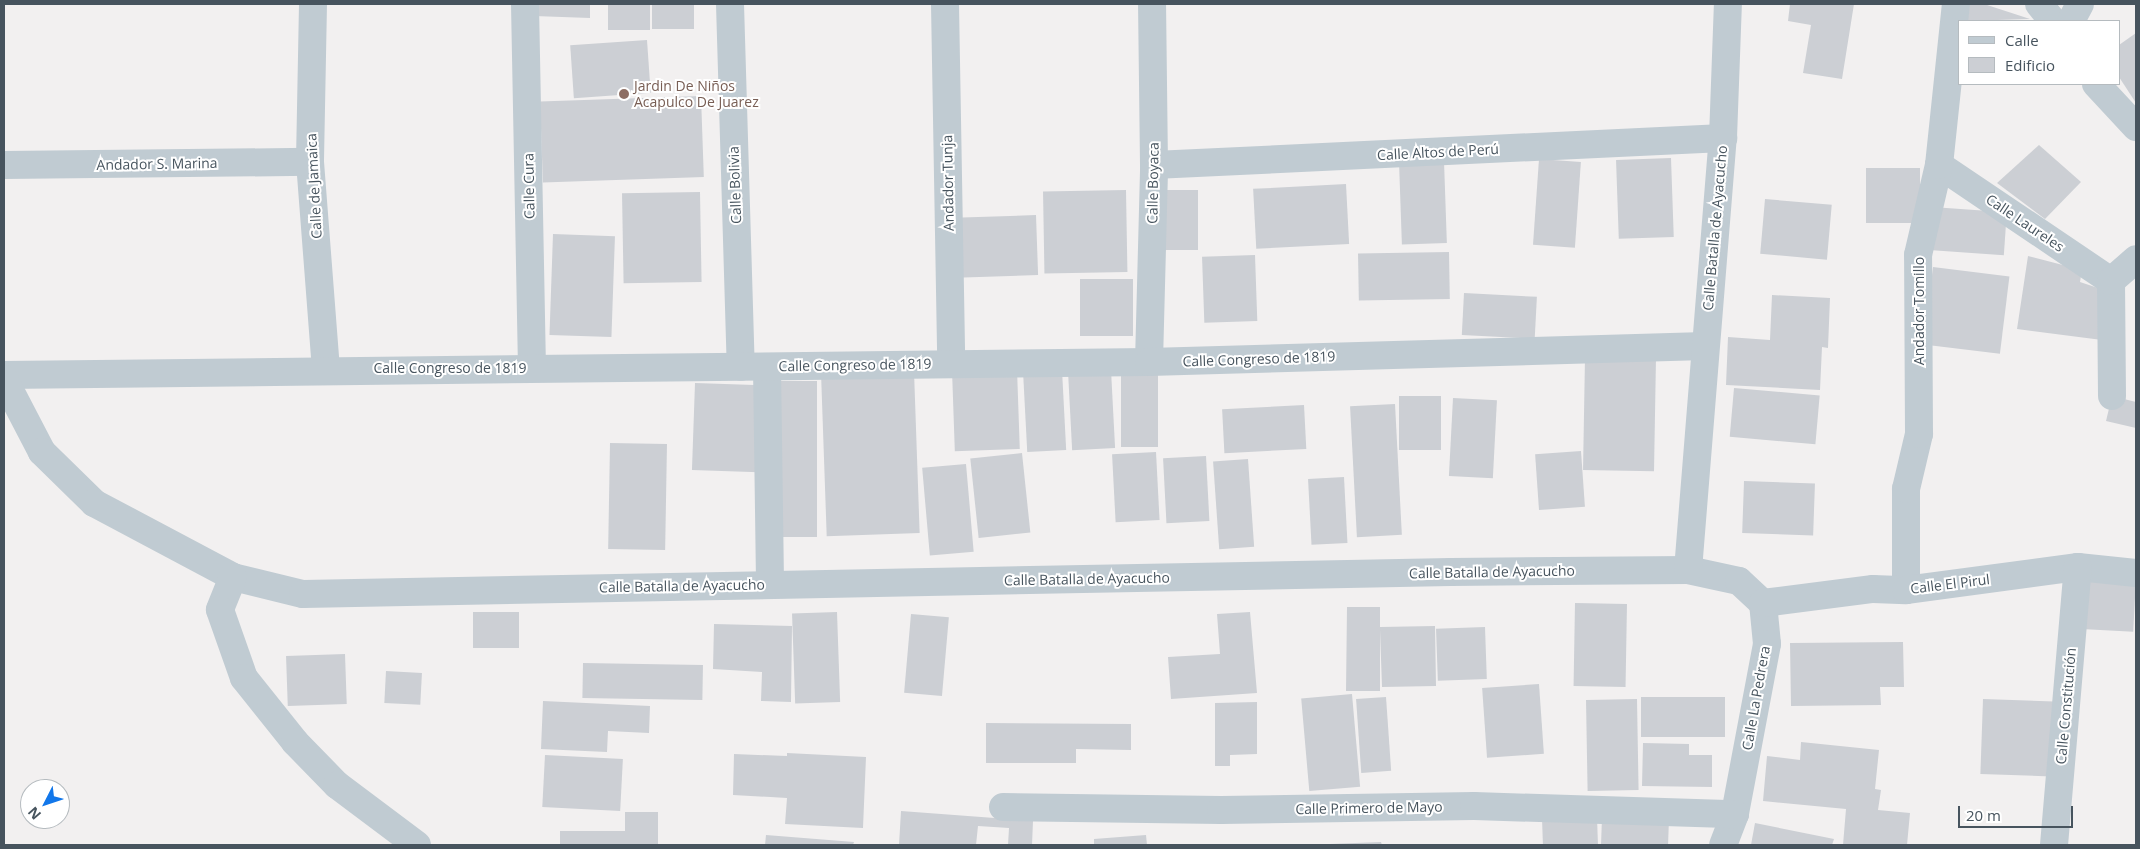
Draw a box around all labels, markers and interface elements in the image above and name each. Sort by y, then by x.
legend [1958,20,2120,85]
text: Calle [2005,30,2039,50]
text: Edificio [2005,55,2055,75]
place label: Jardin De Niños Acapulco De Juarez [634,78,759,110]
marker: Jardin De Niños Acapulco De Juarez [618,88,630,100]
street label: Calle de Jamaica [303,133,325,239]
street label: Andador Tunja [939,135,957,231]
street label: Calle Altos de Perú [1377,140,1499,164]
street label: Calle Boyaca [1144,142,1162,224]
street label: Calle Batalla de Ayacucho [1699,145,1731,311]
street label: Calle Bolivia [725,146,745,224]
street label: Calle Cura [520,153,538,219]
street label: Andador S. Marina [96,155,218,173]
street label: Calle Laureles [1983,191,2067,255]
street label: Andador Tomillo [1911,257,1927,365]
street label: Calle Congreso de 1819 [1182,348,1336,370]
street label: Calle Congreso de 1819 [778,355,932,375]
street label: Calle Congreso de 1819 [374,360,526,376]
street label: Calle Batalla de Ayacucho [1409,562,1575,582]
street label: Calle Batalla de Ayacucho [1004,569,1170,589]
street label: Calle El Pirul [1909,571,1991,597]
street label: Calle Batalla de Ayacucho [599,576,765,596]
street label: Calle La Pedrera [1739,644,1773,752]
street label: Calle Constitución [2053,647,2079,765]
north arrow [20,779,70,829]
scale bar [1960,796,2075,828]
street label: Calle Primero de Mayo [1295,798,1443,818]
text: N [23,803,45,824]
text: 20 m [1966,805,2001,825]

